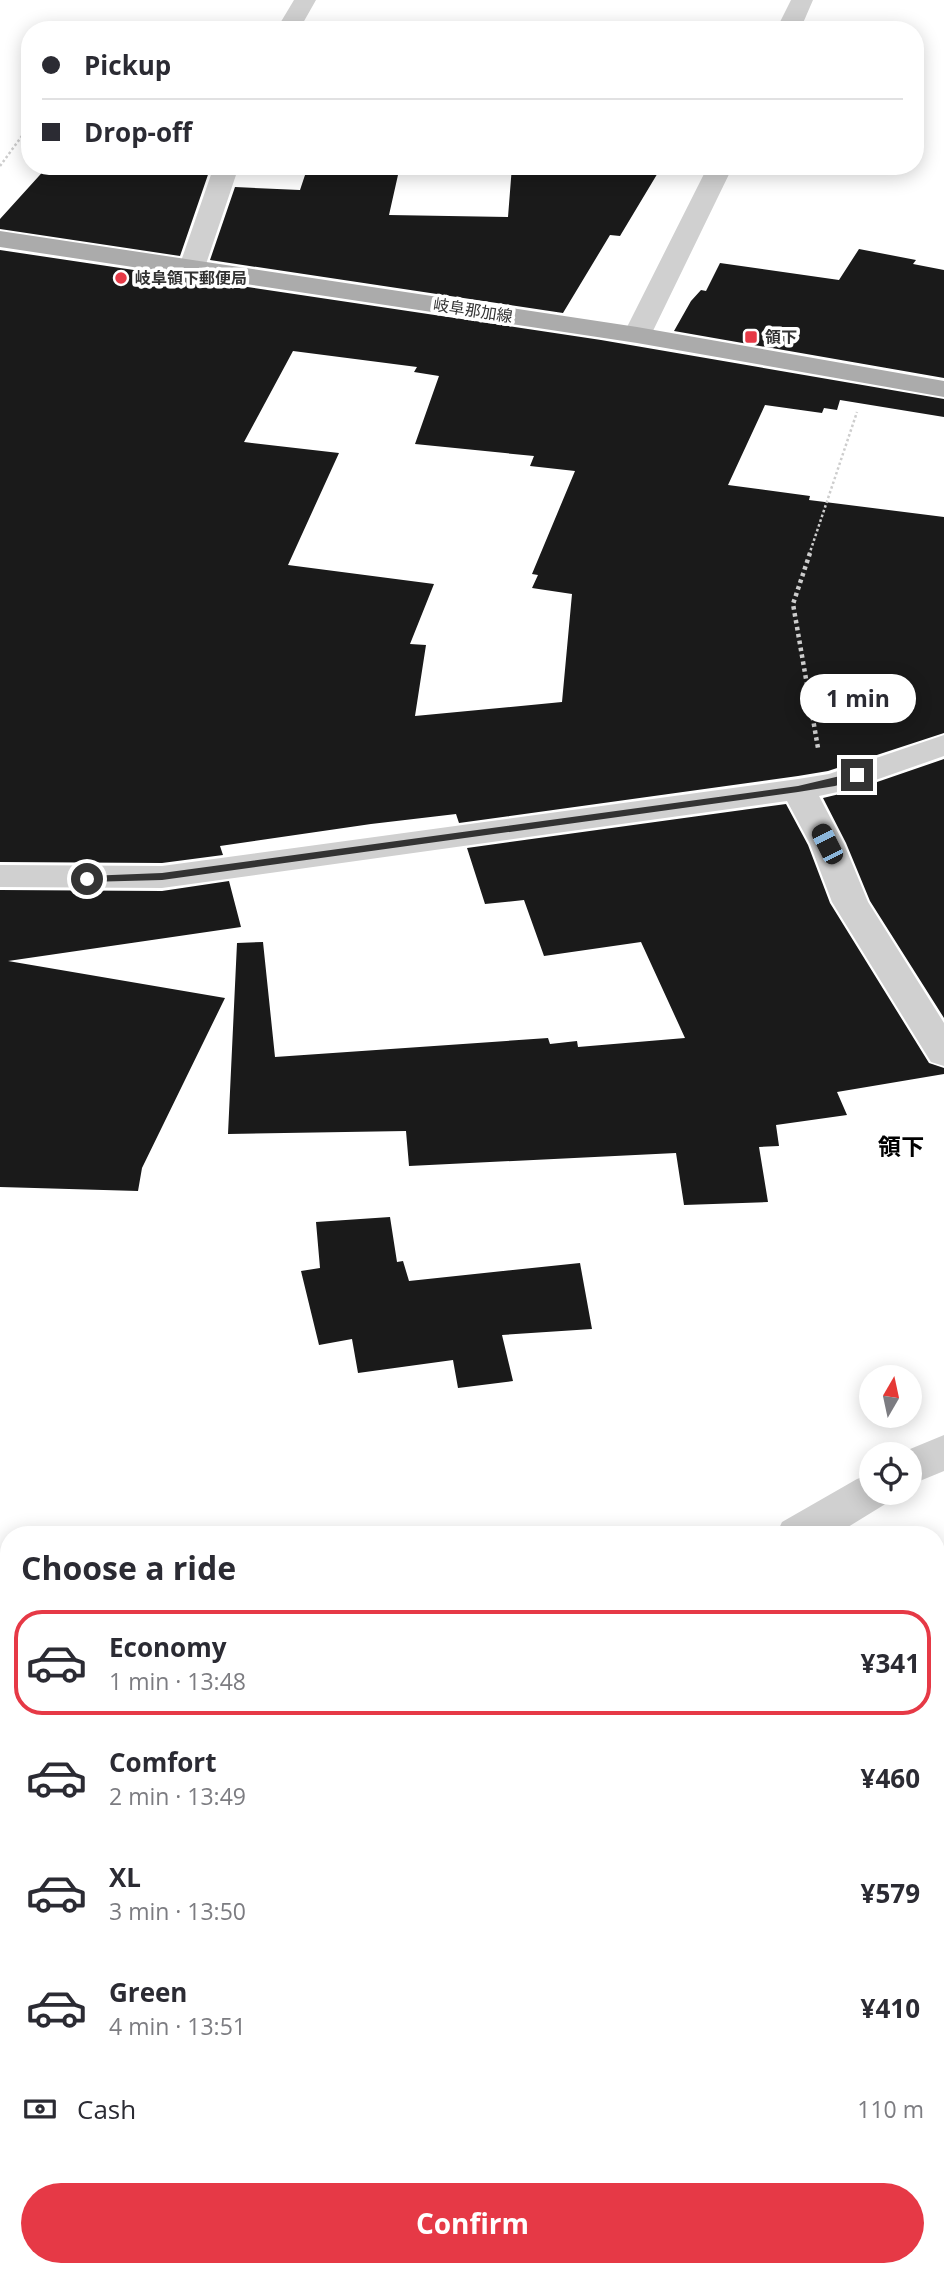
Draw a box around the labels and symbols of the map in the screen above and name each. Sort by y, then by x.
place label: 岐阜領下郵便局 [135,267,247,289]
marker: 岐阜領下郵便局 [113,270,129,286]
street label: 岐阜那加線 [432,293,514,327]
place label: 領下 [765,326,797,348]
marker: 領下 [743,329,759,345]
callout: 1 min [799,674,915,722]
route end [841,759,873,791]
car [809,821,846,867]
route start [71,863,103,895]
district label: 領下 [878,1130,924,1162]
north arrow [859,1365,922,1428]

